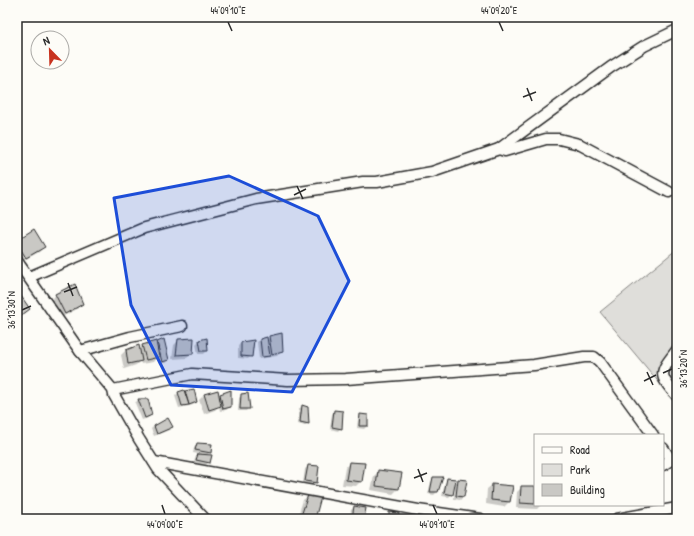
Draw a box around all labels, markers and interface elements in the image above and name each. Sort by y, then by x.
text: 44°09'10"E [210,4,246,17]
text: 44°09'20"E [481,4,518,17]
north arrow [30,30,70,70]
text: N [41,33,52,48]
text: 36°13'30"N [5,291,18,329]
text: 36°13'20"N [677,350,690,388]
legend [534,434,664,506]
text: Road [570,441,590,458]
text: Park [570,461,590,478]
text: Building [570,481,605,498]
text: 44°09'00"E [147,518,184,531]
text: 44°09'10"E [419,518,455,531]

